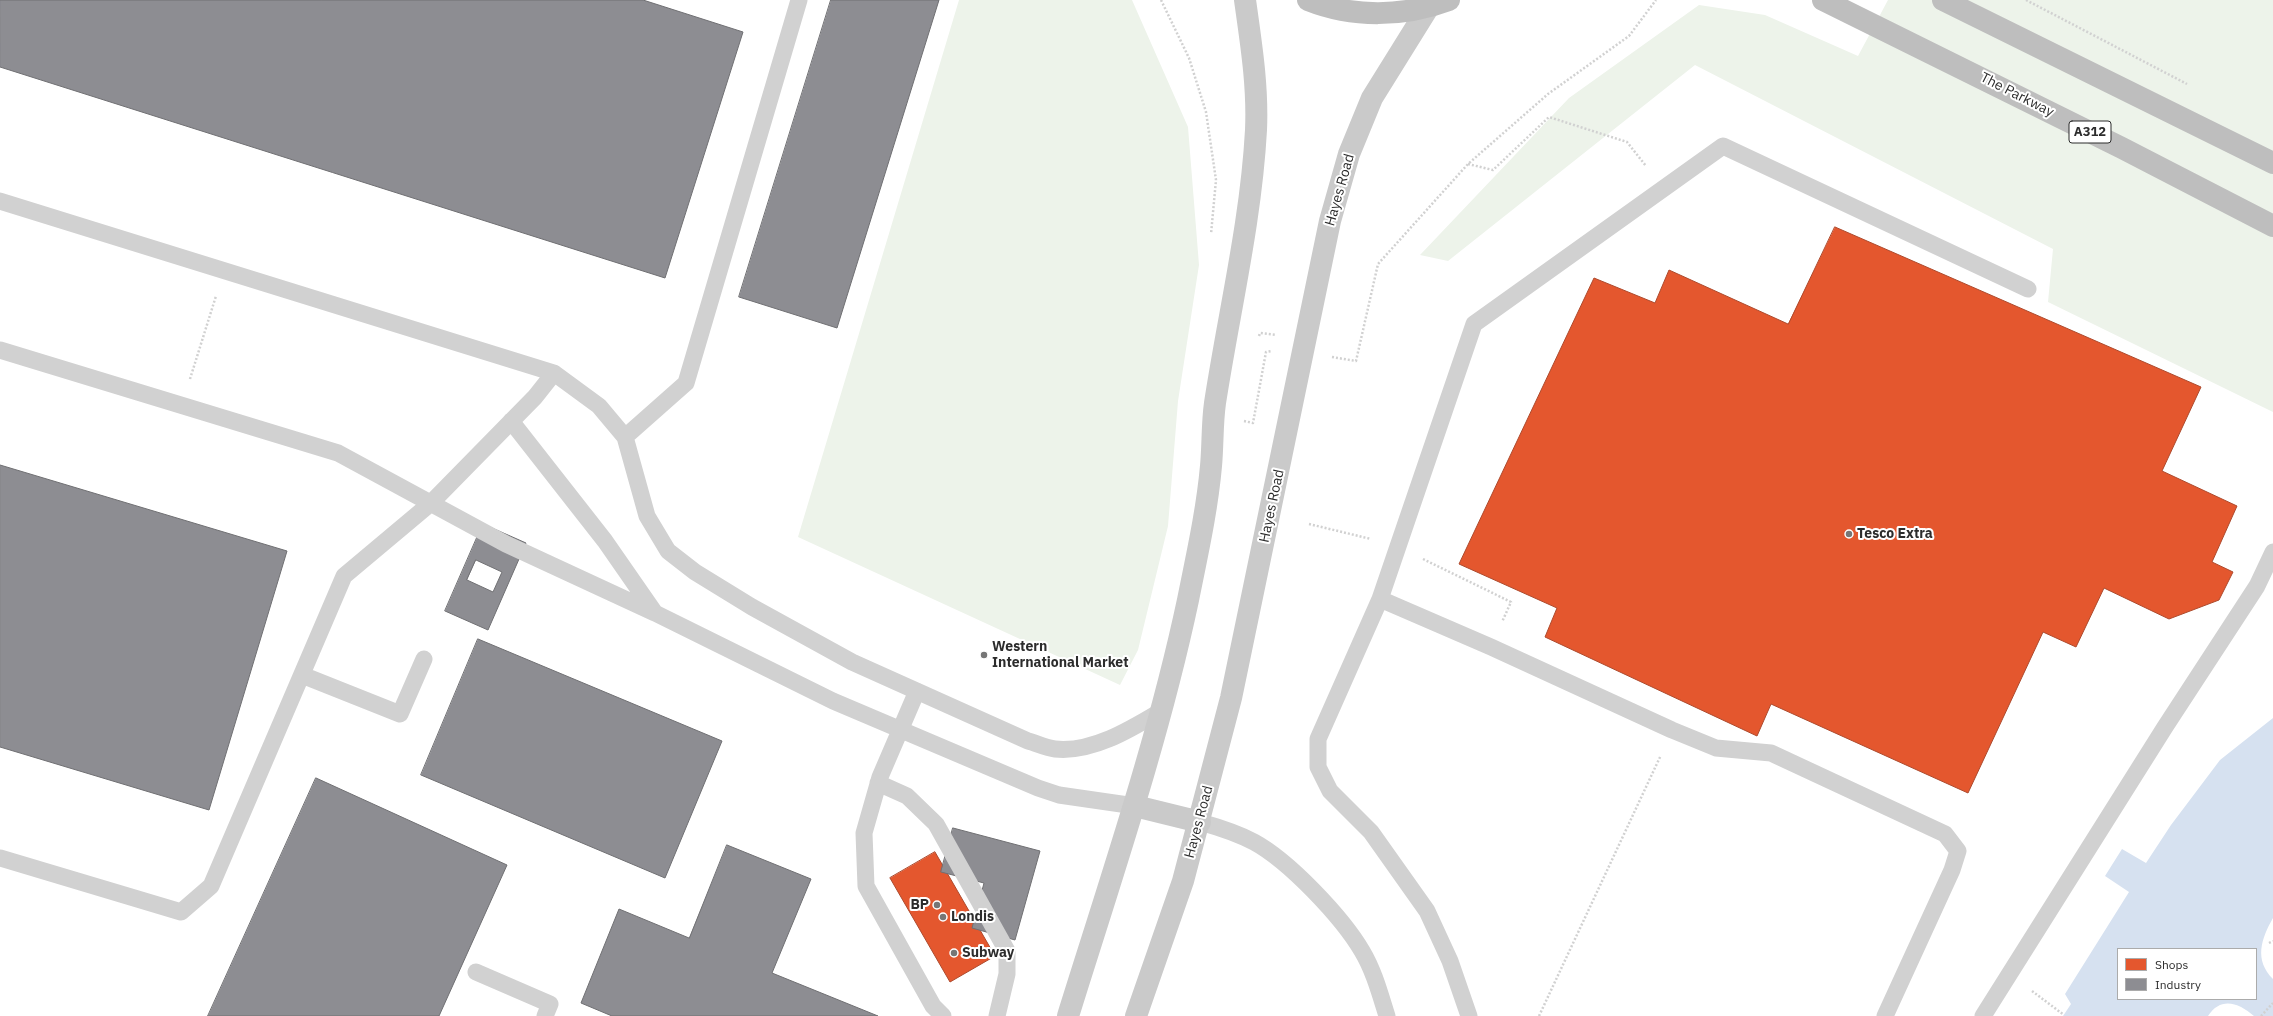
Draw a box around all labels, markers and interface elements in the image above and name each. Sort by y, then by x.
street label: The Parkway [1977,69,2057,121]
road number: A312 [2069,121,2111,143]
street label: Hayes Road [1322,152,1358,228]
street label: Hayes Road [1256,468,1288,544]
place label: Tesco Extra [1857,526,1933,542]
marker: Tesco Extra [1844,529,1854,539]
place label: Western International Market [992,639,1129,672]
marker: Western International Market [979,650,989,660]
street label: Hayes Road [1181,784,1217,860]
place label: BP [910,897,929,913]
marker: BP [932,900,942,910]
place label: Londis [951,909,994,925]
marker: Londis [938,912,948,922]
place label: Subway [962,945,1014,961]
marker: Subway [949,948,959,958]
legend [2117,948,2257,1000]
text: Shops [2155,957,2188,972]
text: Industry [2155,977,2201,992]

